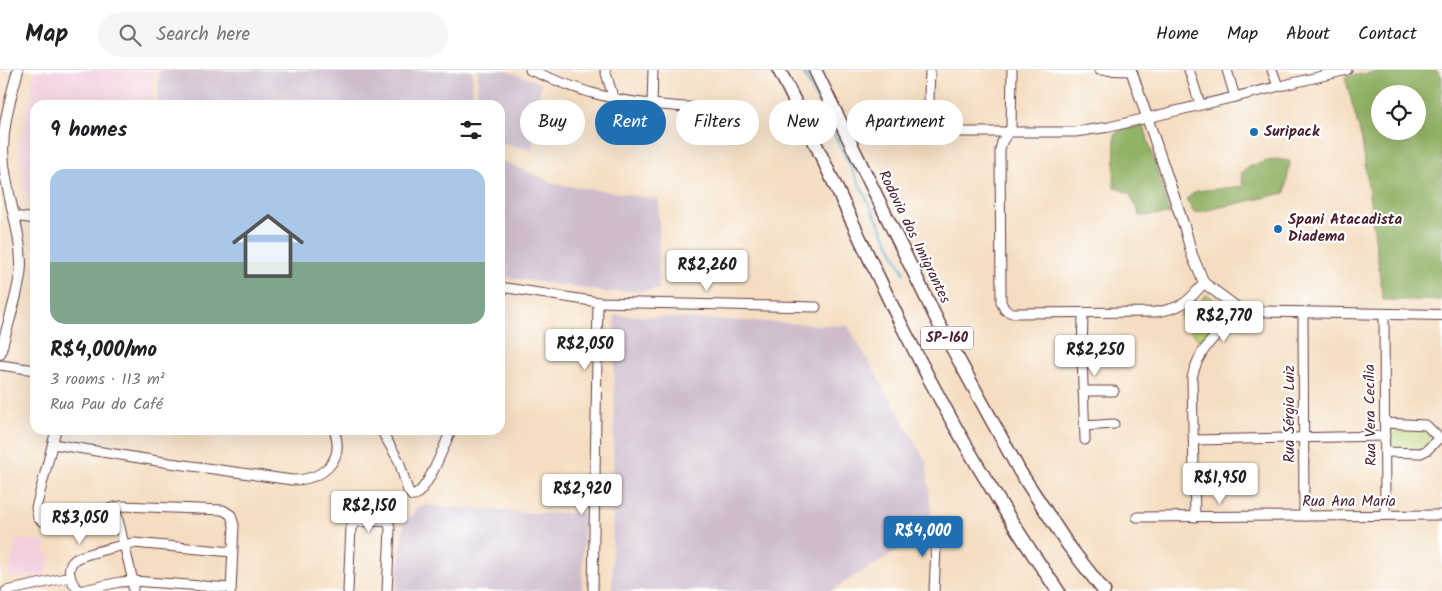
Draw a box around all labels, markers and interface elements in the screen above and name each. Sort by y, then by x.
search box [98,12,448,57]
text: Map [25,15,68,54]
text: Search here [156,20,250,50]
text: Home [1156,20,1199,49]
text: Map [1227,20,1258,49]
text: About [1286,20,1330,49]
text: Contact [1358,20,1417,49]
icon: search [116,21,144,49]
map controls [1371,85,1426,140]
button: locate [1371,85,1426,140]
chip: Buy [520,100,585,145]
chip: Rent [595,100,666,145]
chip: Filters [676,100,759,145]
chip: New [769,100,837,145]
chip: Apartment [847,100,963,145]
text: 9 homes [50,114,127,147]
icon: filters [457,116,485,144]
place label: Suripack [1264,120,1320,144]
marker: Suripack [1248,126,1260,138]
street label: Rodovia dos Imigrantes [871,166,957,308]
icon: home [223,201,313,291]
place label: Spani Atacadista Diadema [1288,208,1403,249]
marker: Spani Atacadista Diadema [1272,223,1284,235]
pin: R$2,260 [661,250,753,292]
text: R$2,260 [678,253,736,278]
pin: R$2,770 [1178,300,1270,343]
text: R$2,770 [1196,304,1252,329]
road number: SP-160 [921,326,973,350]
pin: R$2,050 [539,328,631,371]
text: R$2,050 [556,332,614,357]
text: R$4,000/mo [50,334,157,367]
pin: R$2,250 [1049,334,1141,377]
text: R$2,250 [1066,338,1124,363]
street label: Rua Vera Cecília [1358,364,1384,466]
street label: Rua Sérgio Luiz [1278,365,1302,463]
text: 3 rooms · 113 m² [50,367,165,392]
text: Rua Pau do Café [50,392,163,417]
pin: R$1,950 [1174,462,1266,505]
text: R$1,950 [1194,466,1246,491]
pin: R$2,920 [536,474,628,516]
text: R$2,920 [553,477,611,502]
pin: R$2,150 [323,490,415,533]
street label: Rua Ana Maria [1302,490,1396,514]
text: R$2,150 [342,494,396,519]
pin: R$3,050 [34,502,126,545]
text: R$3,050 [52,506,108,531]
pin: R$4,000 [877,516,969,558]
text: R$4,000 [895,519,951,544]

